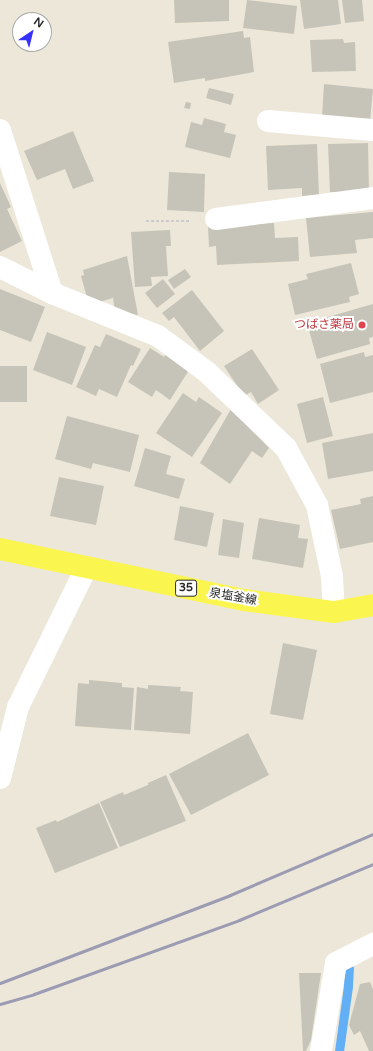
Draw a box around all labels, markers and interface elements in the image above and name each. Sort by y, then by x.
north arrow [12,12,52,52]
text: N [31,15,46,30]
place label: つばさ薬局 [294,318,354,332]
marker: つばさ薬局 [357,320,367,330]
road number: 35 [175,579,197,597]
street label: 泉塩釜線 [208,586,258,608]

